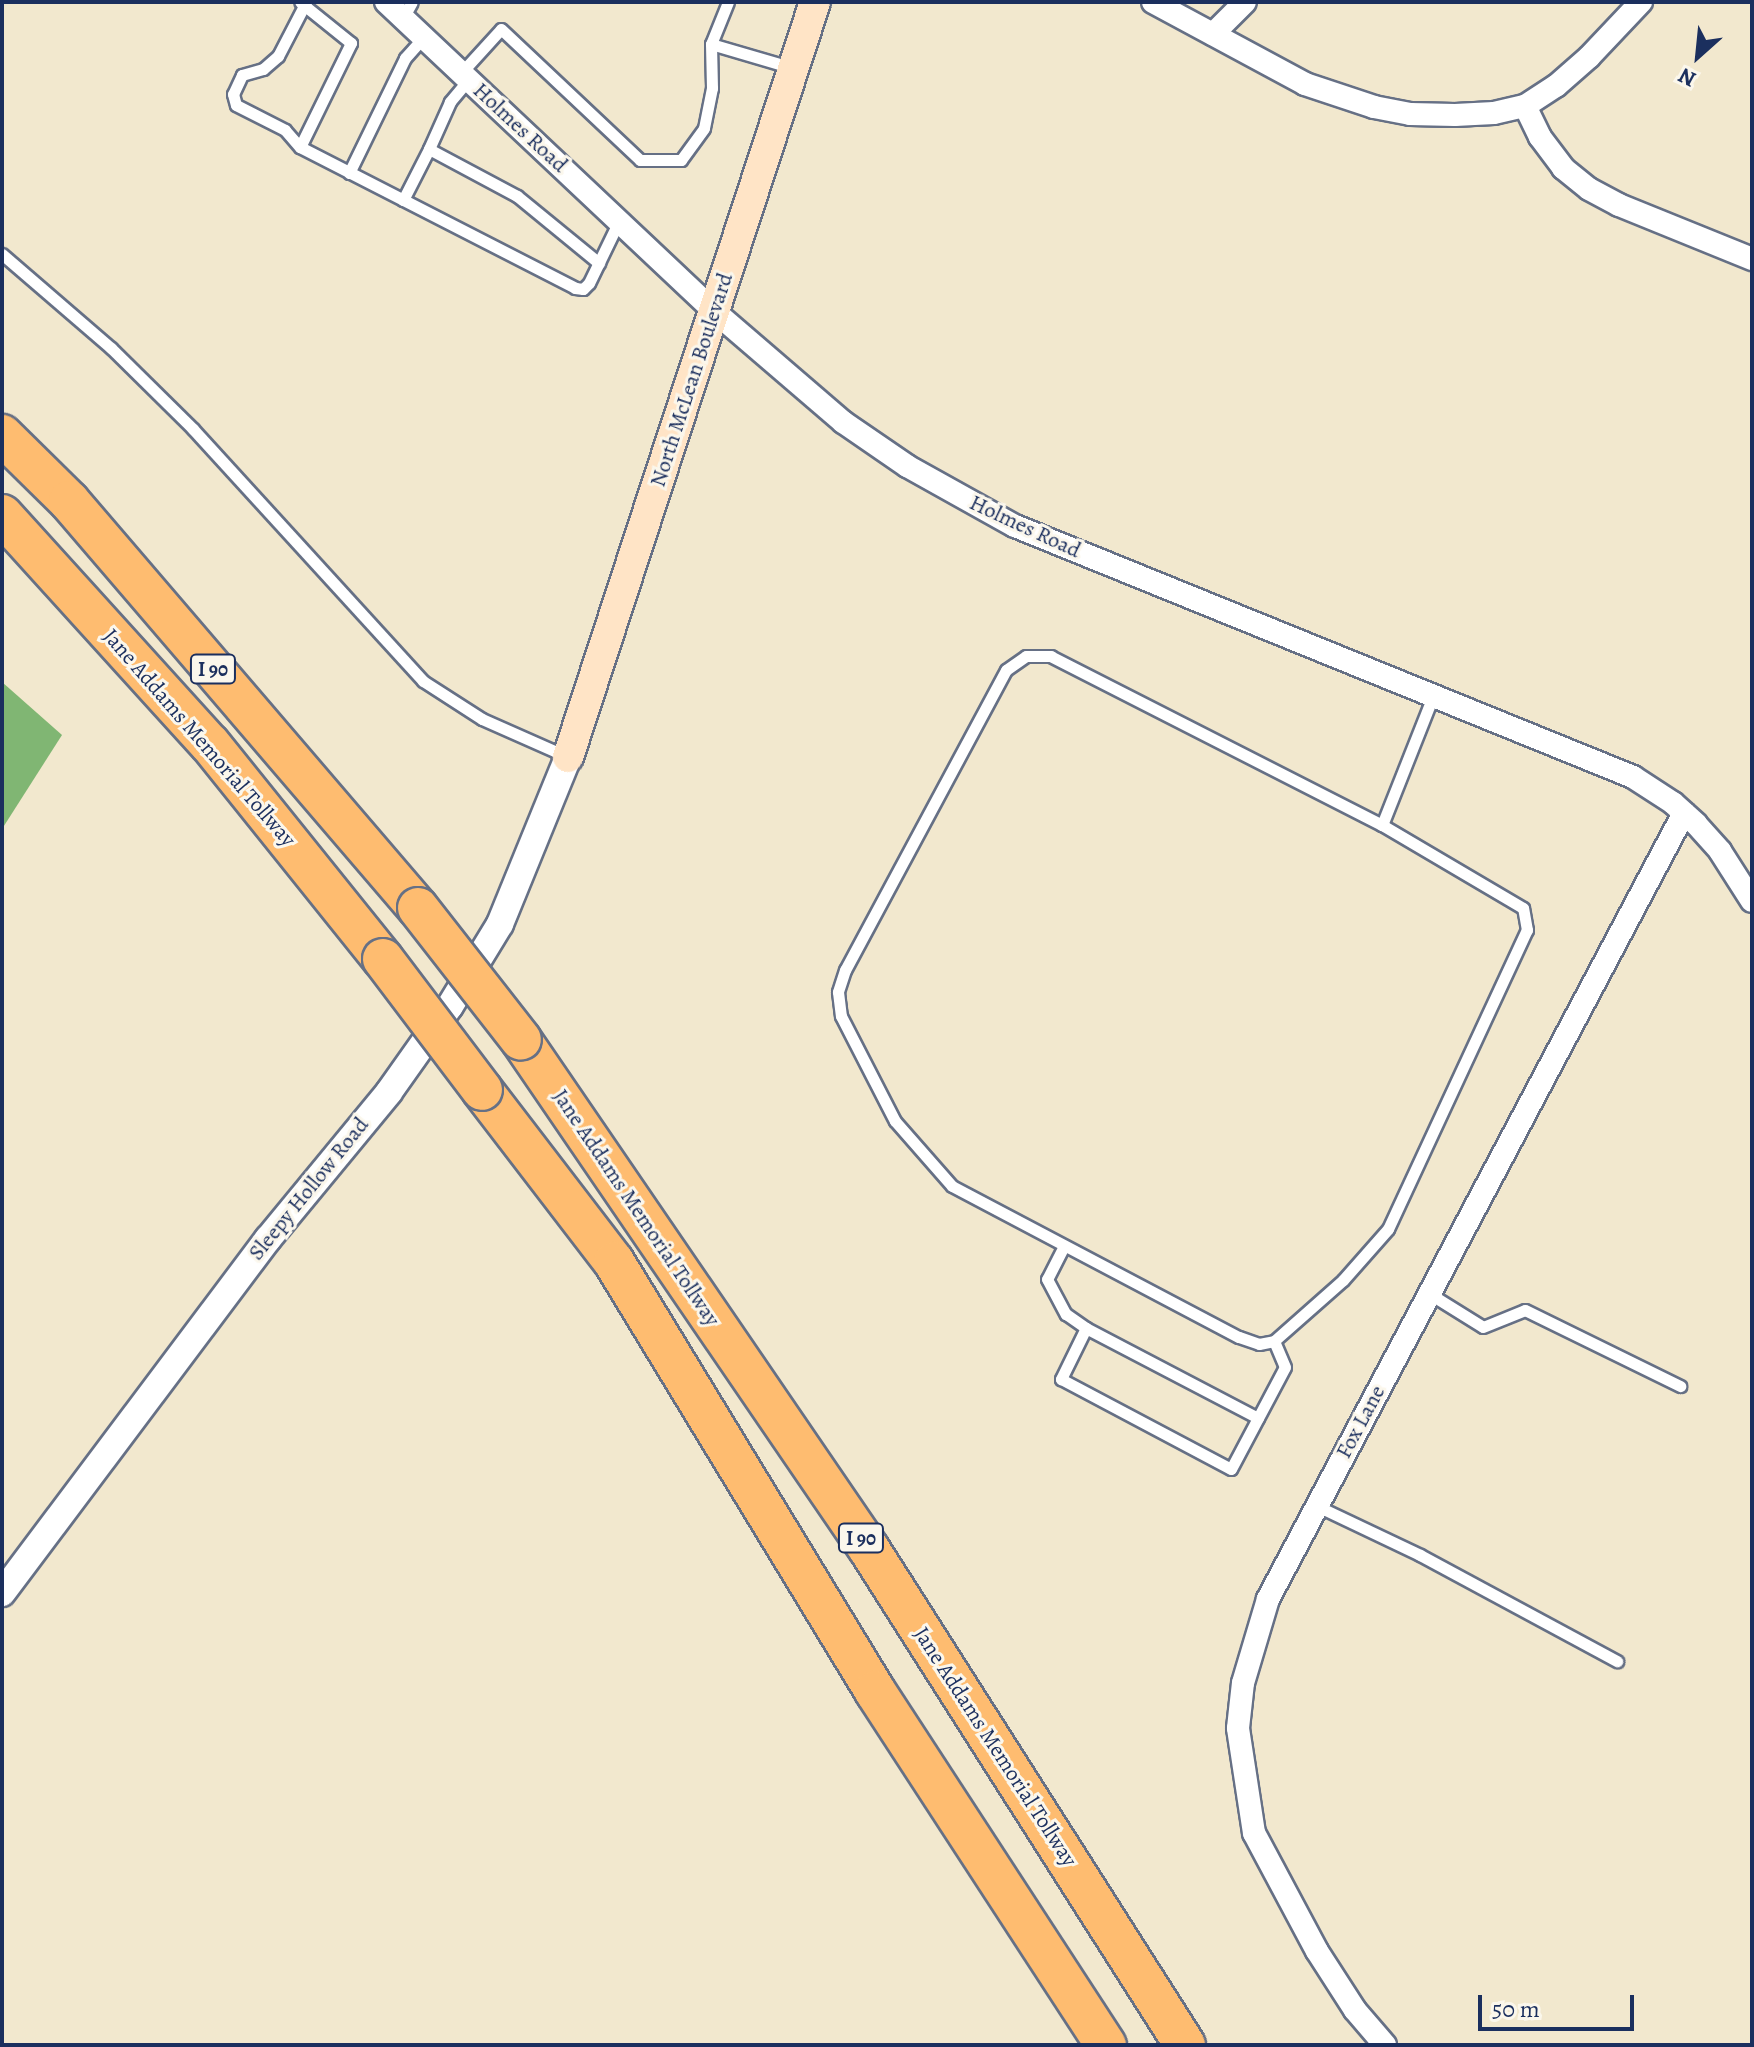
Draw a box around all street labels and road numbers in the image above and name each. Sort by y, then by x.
street label: Holmes Road [467,78,573,178]
street label: North McLean Boulevard [645,270,739,490]
street label: Holmes Road [965,490,1085,564]
street label: Jane Addams Memorial Tollway [97,624,301,852]
road number: I 90 [189,653,237,685]
street label: Jane Addams Memorial Tollway [547,1085,725,1331]
street label: Sleepy Hollow Road [243,1112,375,1266]
street label: Fox Lane [1331,1381,1391,1463]
road number: I 90 [837,1522,885,1554]
street label: Jane Addams Memorial Tollway [908,1622,1082,1872]

